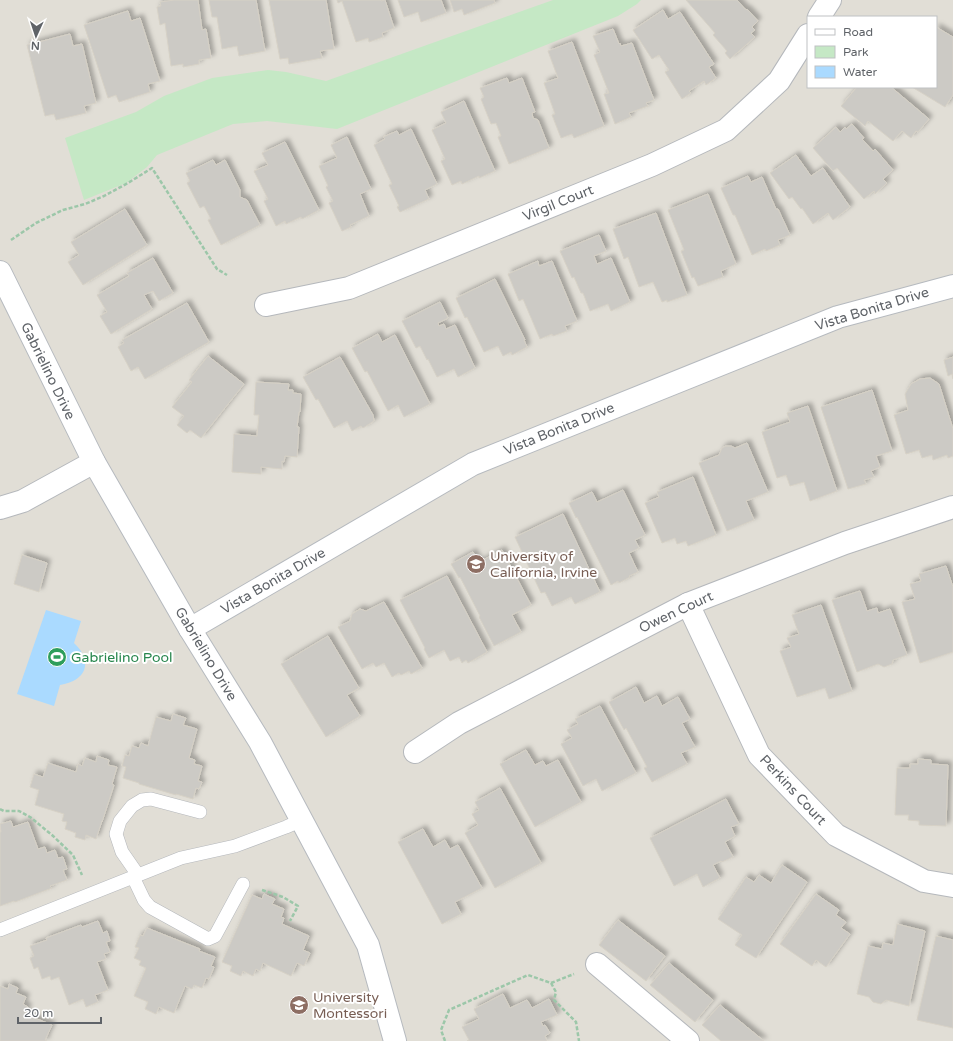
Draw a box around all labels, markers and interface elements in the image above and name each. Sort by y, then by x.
north arrow [16,16,56,56]
legend [807,16,937,88]
text: Road [843,25,873,39]
text: N [31,39,40,52]
text: Park [843,45,869,59]
text: Water [843,65,878,79]
street label: Virgil Court [520,181,597,225]
street label: Vista Bonita Drive [813,284,931,334]
street label: Gabrielino Drive [17,320,79,423]
street label: Vista Bonita Drive [501,399,617,459]
street label: Vista Bonita Drive [218,544,328,618]
place label: University of California, Irvine [490,548,597,581]
school or university icon: University of California, Irvine [465,553,487,575]
street label: Owen Court [636,587,716,637]
street label: Gabrielino Drive [171,604,241,704]
sports icon: Gabrielino Pool [46,646,68,668]
place label: Gabrielino Pool [71,649,172,666]
street label: Perkins Court [756,751,830,829]
place label: University Montessori [313,989,387,1022]
school or university icon: University Montessori [288,994,310,1016]
scale bar [18,999,101,1025]
text: 20 m [24,1006,53,1020]

